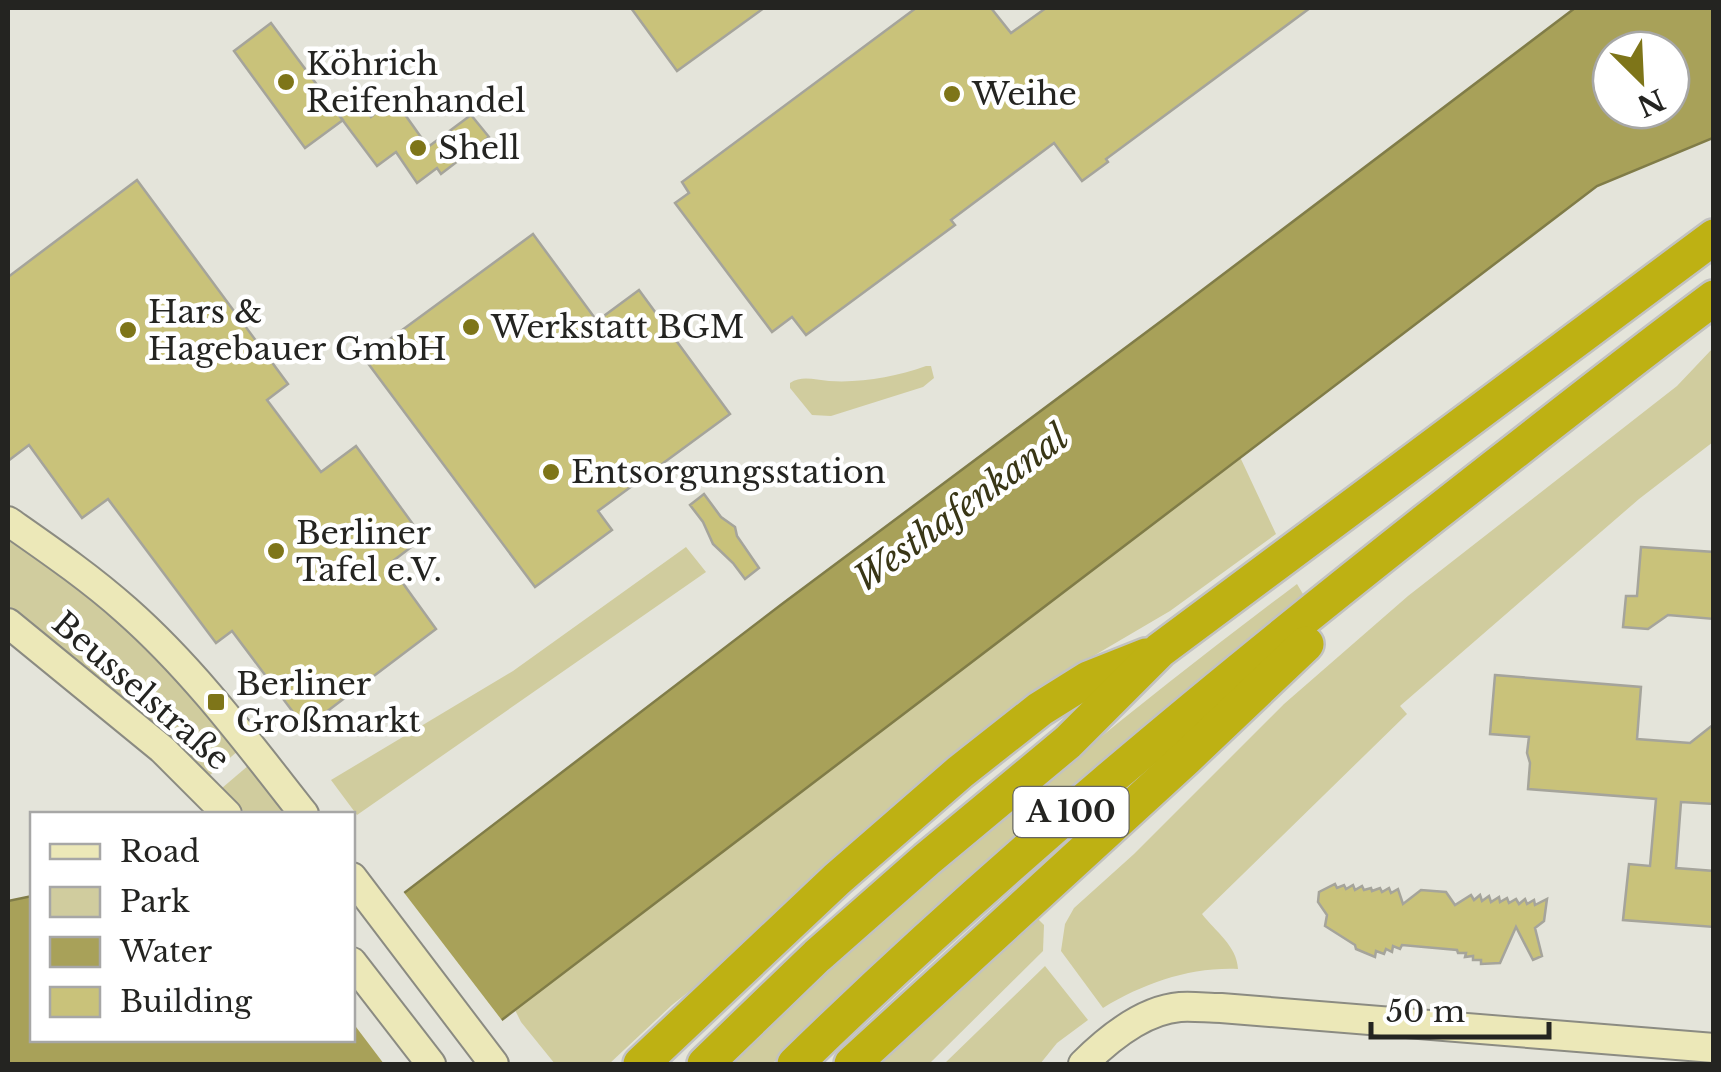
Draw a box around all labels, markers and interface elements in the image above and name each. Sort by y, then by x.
north arrow [1591,30,1691,130]
place label: Köhrich Reifenhandel [306,44,526,121]
marker: Köhrich Reifenhandel [275,71,297,93]
place label: Weihe [971,74,1077,114]
text: N [1632,81,1670,124]
marker: Weihe [941,83,963,105]
place label: Shell [438,128,520,168]
marker: Shell [407,137,429,159]
place label: Hars & Hagebauer GmbH [148,292,447,369]
place label: Werkstatt BGM [490,307,744,347]
marker: Werkstatt BGM [460,316,482,338]
marker: Hars & Hagebauer GmbH [117,319,139,341]
water label: Westhafenkanal [845,415,1076,600]
place label: Entsorgungsstation [571,452,886,492]
marker: Entsorgungsstation [540,461,562,483]
place label: Berliner Tafel e.V. [296,513,442,590]
marker: Berliner Tafel e.V. [265,540,287,562]
street label: Beusselstraße [44,603,238,779]
place label: Berliner Großmarkt [236,664,421,741]
marker: Berliner Großmarkt [205,691,227,713]
road number: A 100 [1014,787,1128,837]
legend [30,812,355,1042]
text: Road [120,833,200,870]
text: Park [120,883,190,920]
text: Water [119,933,213,970]
scale bar [1371,977,1548,1039]
text: Building [120,983,253,1020]
text: 50 m [1386,993,1465,1030]

